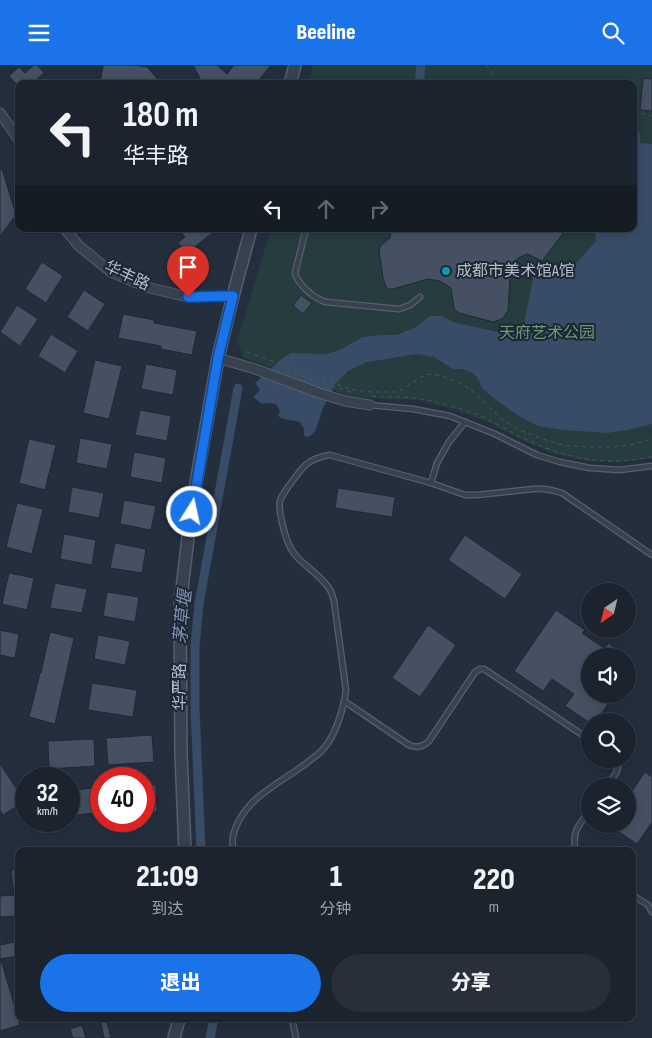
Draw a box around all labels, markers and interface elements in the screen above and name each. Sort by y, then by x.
icon: menu [25,19,53,47]
text: Beeline [296,19,356,46]
icon: search [599,19,627,47]
text: 180 m [123,94,199,137]
icon: left [40,100,105,165]
text: 华丰路 [123,143,189,170]
icon: left [259,195,287,223]
icon: ahead [312,195,340,223]
icon: right [365,195,393,223]
pin [167,246,209,297]
icon: arrive [174,253,202,281]
street label: 华丰路 [101,257,153,295]
place label: 成都市美术馆A馆 [456,262,575,281]
marker: 成都市美术馆A馆 [440,265,452,277]
park label: 天府艺术公园 [499,324,595,343]
position arrow [165,485,217,537]
north arrow [581,583,636,637]
map controls [581,583,636,833]
water label: 茅草堰 [170,586,197,645]
button: sound [581,648,636,703]
street label: 华严路 [171,663,190,711]
button: search [581,713,636,768]
speed limit sign: 40 [90,767,155,832]
text: 32 [36,778,59,809]
button: layers [581,778,636,833]
text: km/h [37,804,58,819]
text: 21:09 [136,859,199,895]
text: 1 [330,859,342,895]
text: 220 [473,862,515,898]
text: m [489,898,499,917]
text: 到达 [151,900,183,919]
text: 分钟 [320,900,352,919]
button: 退出 [40,954,321,1012]
button: 分享 [331,954,611,1012]

